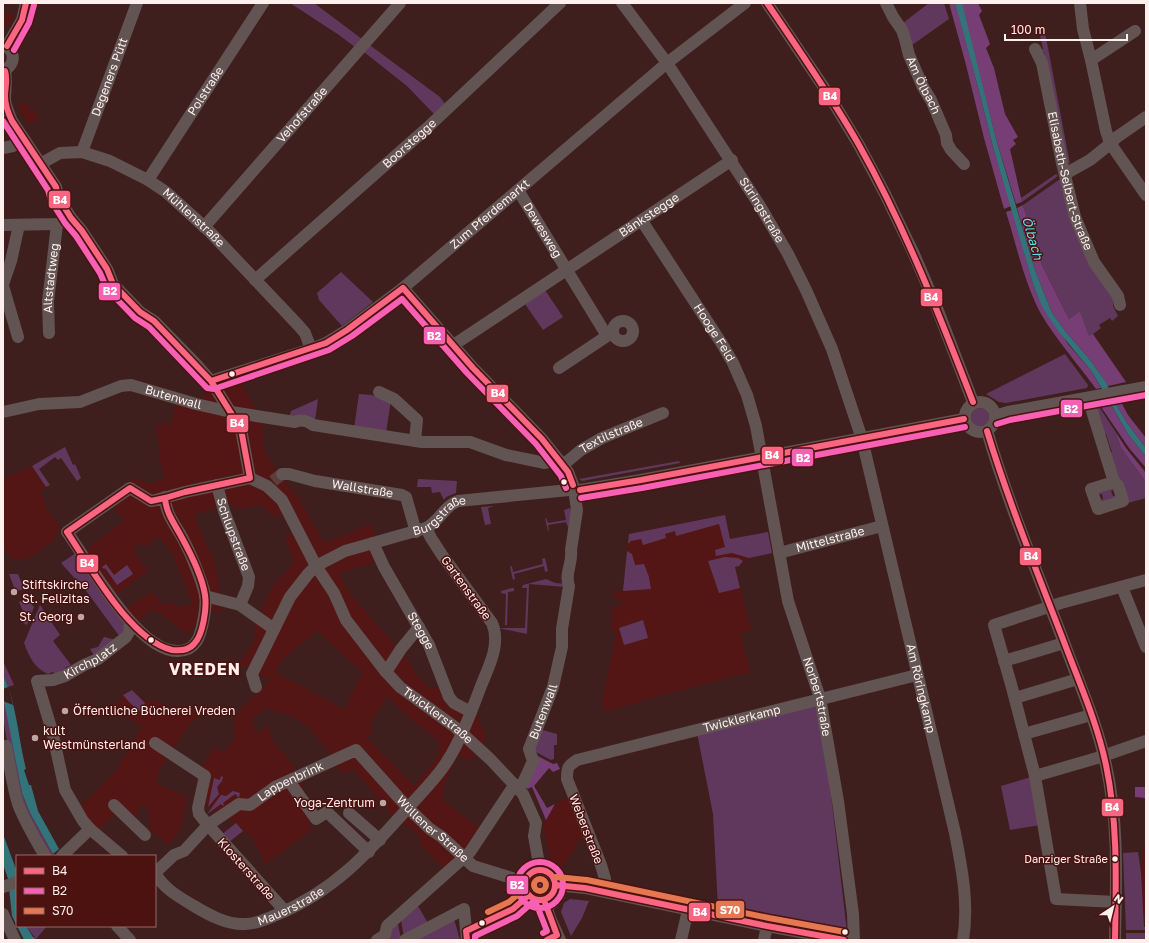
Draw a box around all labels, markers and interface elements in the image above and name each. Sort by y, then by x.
scale bar [1005,16,1127,42]
text: 100 m [1011,22,1045,37]
street label: Degeners Pütt [88,35,131,118]
street label: Am Ölbach [904,54,944,116]
street label: Polstraße [184,64,227,118]
street label: Vehofstraße [273,83,330,146]
line badge: B4 [818,87,841,106]
text: B4 [823,89,837,102]
street label: Elisabeth-Selbert-Straße [1045,110,1096,252]
street label: Boorstegge [379,115,439,171]
street label: Süringstraße [736,174,788,245]
street label: Zum Pferdemarkt [447,175,533,252]
street label: Mühlenstraße [160,185,228,250]
street label: Bänkstegge [616,189,682,240]
line badge: B4 [48,190,71,209]
text: B4 [53,193,67,206]
street label: Dewesweg [520,199,565,260]
water label: Ölbach [1019,215,1047,262]
street label: Altstadtweg [40,242,62,314]
line badge: B2 [98,282,121,301]
text: B2 [103,284,118,297]
line badge: B4 [920,288,943,307]
text: B4 [924,290,938,303]
street label: Hooge Feld [691,300,739,364]
line badge: B2 [423,326,446,345]
text: B2 [427,329,442,342]
unlabelled marker [227,369,237,379]
street label: Butenwall [143,381,203,412]
line badge: B4 [486,384,509,403]
text: B4 [491,386,505,399]
line badge: B2 [1060,399,1083,418]
text: B2 [1064,402,1079,415]
line badge: B4 [226,414,249,433]
street label: Textilstraße [577,414,645,456]
text: B4 [230,416,244,429]
line badge: B4 [761,446,784,465]
text: B4 [765,448,779,461]
line badge: B2 [791,448,814,467]
text: B2 [796,451,811,464]
street label: Wallstraße [331,476,394,500]
unlabelled marker [559,477,569,487]
street label: Burgstraße [411,492,466,538]
street label: Schlupstraße [214,496,254,573]
street label: Mittelstraße [794,523,866,555]
line badge: B4 [1019,547,1042,566]
text: B4 [1024,549,1038,562]
street label: Gartenstraße [438,553,495,623]
line badge: B4 [76,554,99,573]
text: B4 [80,556,94,569]
place label: Stiftskirche St. Felizitas [22,577,90,606]
marker: Stiftskirche St. Felizitas [9,587,19,597]
place label: St. Georg [19,609,73,624]
street label: Stegge [404,609,438,651]
marker: St. Georg [76,612,86,622]
unlabelled marker [146,635,156,645]
street label: Kirchplatz [61,639,119,682]
street label: Am Röringkamp [904,642,939,734]
street label: Norbertstraße [800,655,835,738]
district label: VREDEN [169,659,241,679]
street label: Butenwall [525,682,560,741]
street label: Twicklerstraße [400,684,476,747]
street label: Twicklerkamp [701,701,782,735]
place label: Öffentliche Bücherei Vreden [73,703,235,718]
marker: Öffentliche Bücherei Vreden [60,706,70,716]
place label: kult Westmünsterland [43,723,146,752]
marker: kult Westmünsterland [30,733,40,743]
street label: Lappenbrink [254,758,326,804]
street label: Wüllener Straße [393,792,472,865]
street label: Weberstraße [566,792,607,866]
place label: Yoga-Zentrum [294,795,375,810]
marker: Yoga-Zentrum [378,798,388,808]
line badge: B4 [1101,798,1124,817]
text: B4 [1105,800,1119,813]
street label: Klosterstraße [215,835,278,903]
place label: Danziger Straße [1024,852,1108,865]
marker: Danziger Straße [1110,854,1120,864]
legend [16,855,156,927]
text: B4 [52,863,67,878]
line badge: B2 [506,875,529,895]
text: B2 [510,878,525,891]
text: B2 [52,883,67,898]
street label: Mauerstraße [255,883,327,929]
north arrow [1093,887,1133,927]
text: N [1112,891,1126,906]
line badge: S70 [715,900,745,919]
line badge: B4 [688,902,711,922]
text: S70 [52,903,73,918]
text: S70 [720,903,740,916]
text: B4 [693,905,707,918]
unlabelled marker [477,918,487,928]
unlabelled marker [840,927,850,937]

